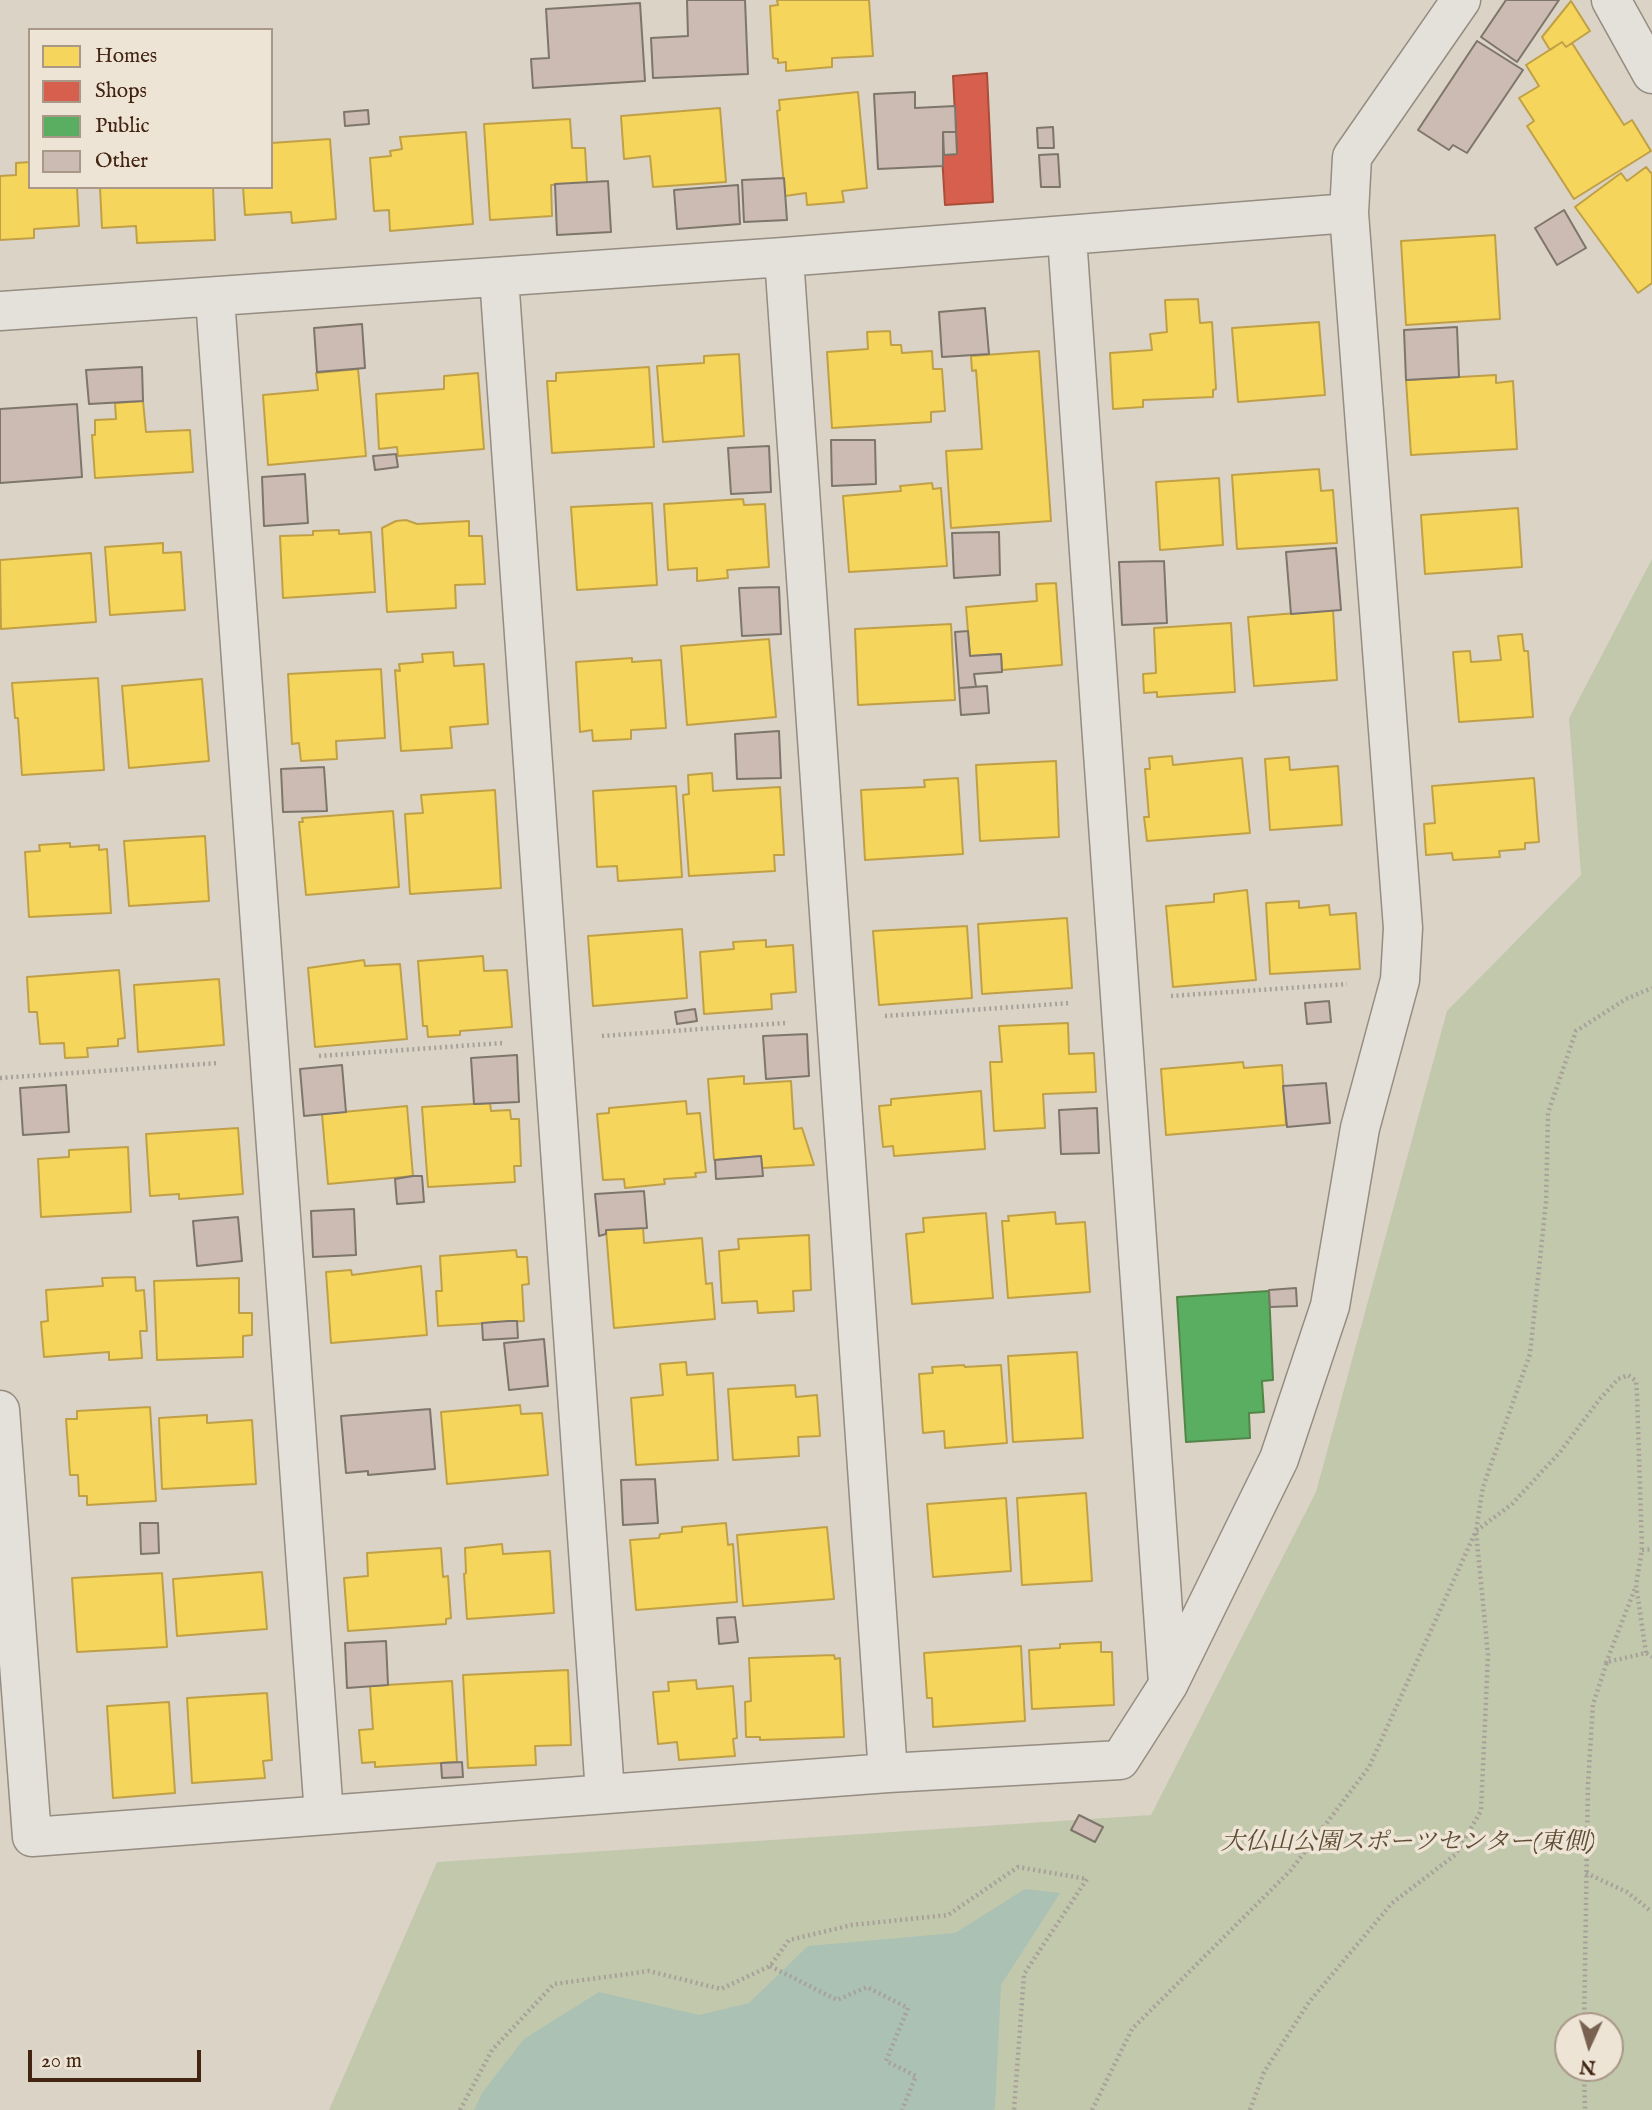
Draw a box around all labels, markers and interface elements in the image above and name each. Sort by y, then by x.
legend [28,28,273,189]
text: Homes [95,43,157,70]
text: Shops [95,78,147,105]
text: Public [95,113,149,140]
text: Other [95,148,148,175]
park label: 大仏山公園スポーツセンター(東側) [1221,1830,1595,1858]
north arrow [1554,2012,1624,2082]
scale bar [32,2036,205,2080]
text: 20 m [41,2048,82,2075]
text: N [1579,2053,1597,2078]

